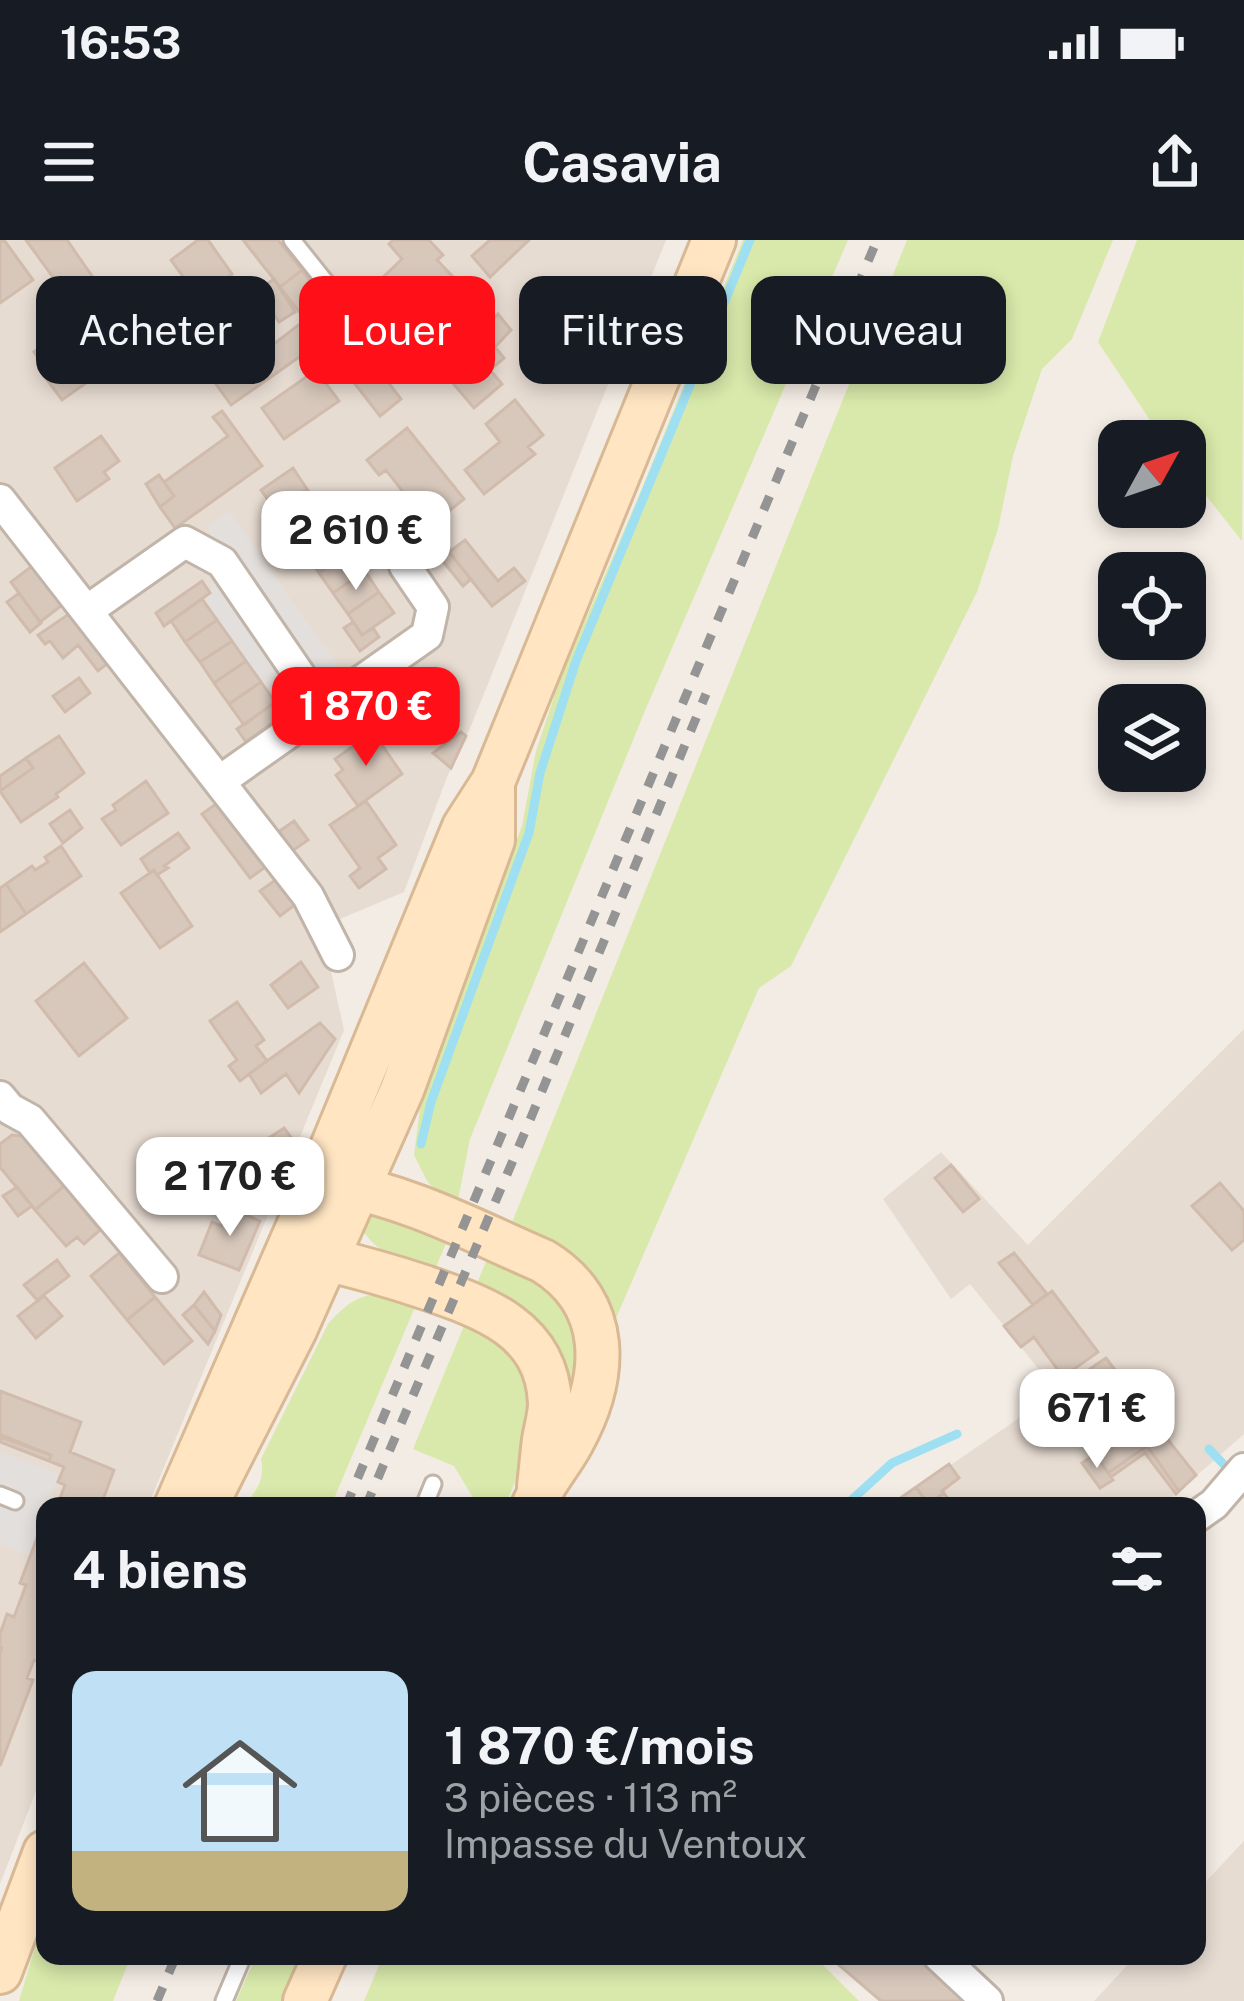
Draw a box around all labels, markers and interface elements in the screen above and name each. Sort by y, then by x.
text: 16:53 [60,16,181,69]
icon: menu [36,129,102,195]
icon: share [1142,129,1208,195]
text: Casavia [522,131,722,194]
chip: Acheter [36,276,275,384]
chip: Louer [299,276,495,384]
chip: Filtres [519,276,727,384]
chip: Nouveau [751,276,1006,384]
north arrow [1098,420,1206,528]
map controls [1098,420,1206,792]
pin: 2 610 € [245,491,467,593]
text: 2 610 € [288,507,424,553]
button: locate [1098,552,1206,660]
pin: 1 870 € [255,667,477,769]
text: 1 870 € [299,683,433,729]
button: layers [1098,684,1206,792]
pin: 2 170 € [119,1137,341,1239]
text: 2 170 € [163,1153,297,1199]
pin: 671 € [1013,1369,1181,1471]
text: 671 € [1047,1385,1147,1431]
icon: filters [1104,1536,1170,1602]
text: 4 biens [72,1540,248,1599]
text: 1 870 €/mois [444,1716,755,1775]
icon: home [168,1719,312,1863]
text: 3 pièces · 113 m² [444,1775,737,1821]
text: Impasse du Ventoux [444,1821,807,1867]

